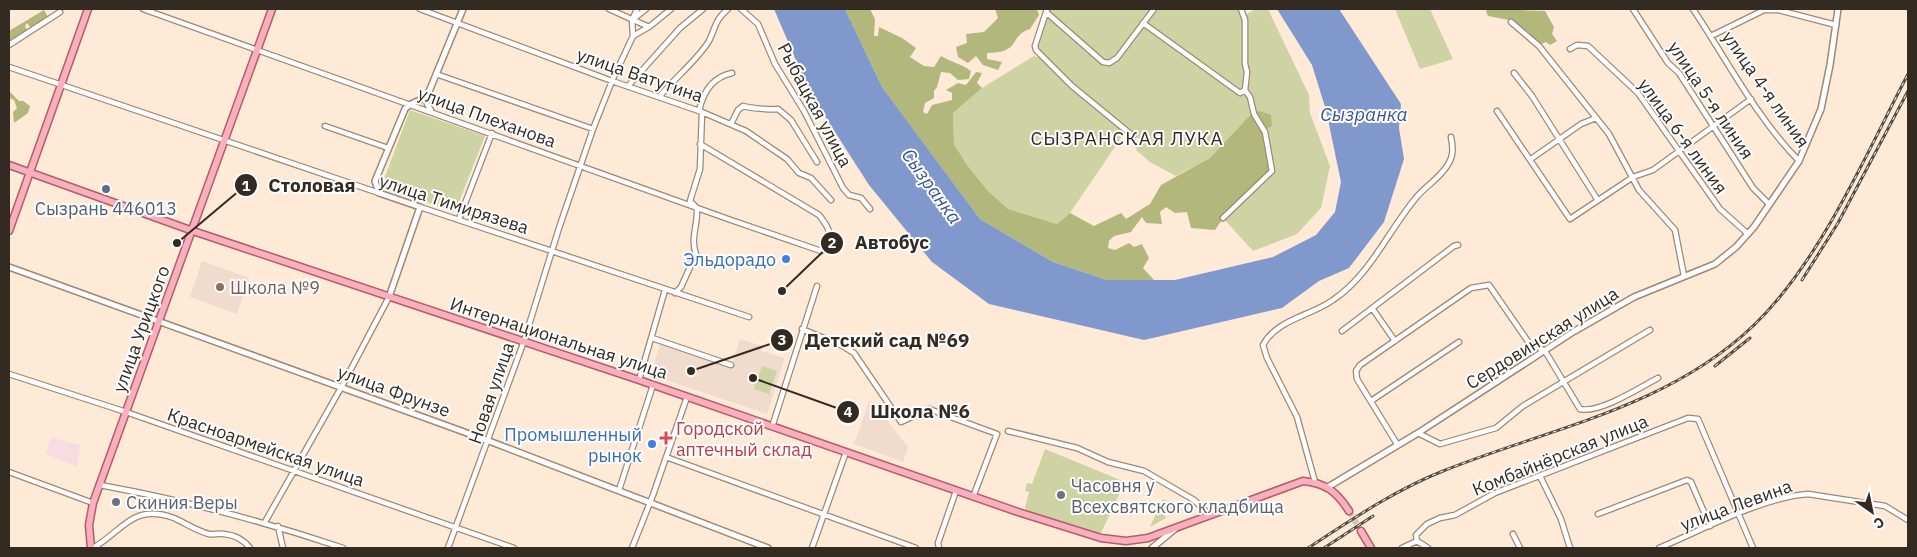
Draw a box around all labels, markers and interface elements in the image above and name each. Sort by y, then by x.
street label: улица 4-я линия [1717,26,1815,152]
street label: улица 5-я линия [1663,37,1759,163]
street label: Рыбацкая улица [773,39,858,171]
street label: улица Ватутина [574,43,707,108]
street label: улица 6-я линия [1633,74,1733,198]
street label: улица Плеханова [415,81,560,153]
water label: Сызранка [1320,102,1408,126]
district label: СЫЗРАНСКАЯ ЛУКА [1030,126,1224,150]
water label: Сызранка [897,144,967,228]
callout: Столовая [233,168,366,202]
street label: улица Тимирязева [376,169,532,239]
text: Столовая [268,173,356,197]
text: 1 [241,176,251,195]
marker: Сызрань 446013 [100,183,112,195]
place label: Сызрань 446013 [35,197,177,220]
callout: Автобус [819,226,939,260]
text: Автобус [855,230,929,254]
text: 2 [827,233,837,252]
place label: Эльдорадо [683,248,776,271]
marker: Эльдорадо [780,253,792,265]
street label: улица Урицкого [107,262,175,396]
place label: Школа №9 [230,276,320,299]
marker: Школа №9 [214,281,226,293]
street label: Сердовинская улица [1461,282,1623,394]
street label: Интернациональная улица [447,292,671,384]
callout: Детский сад №69 [770,323,979,357]
text: Детский сад №69 [805,328,969,352]
text: 3 [777,330,787,349]
street label: Новая улица [463,339,519,447]
street label: улица Фрунзе [335,360,454,422]
callout: Школа №6 [835,395,980,429]
text: Школа №6 [870,399,970,423]
street label: Красноармейская улица [164,402,368,492]
text: 4 [843,402,853,421]
street label: Комбайнёрская улица [1469,409,1652,501]
place label: Городской аптечный склад [676,417,812,461]
place label: Промышленный рынок [504,423,642,467]
marker: Городской аптечный склад [660,432,672,444]
marker: Промышленный рынок [646,438,658,450]
place label: Часовня у Всехсвятского кладбища [1071,474,1284,518]
street label: улица Левина [1677,474,1795,536]
north arrow [1847,487,1897,537]
marker: Часовня у Всехсвятского кладбища [1055,489,1067,501]
place label: Скиния Веры [126,491,238,514]
marker: Скиния Веры [110,496,122,508]
text: С [1870,513,1888,533]

